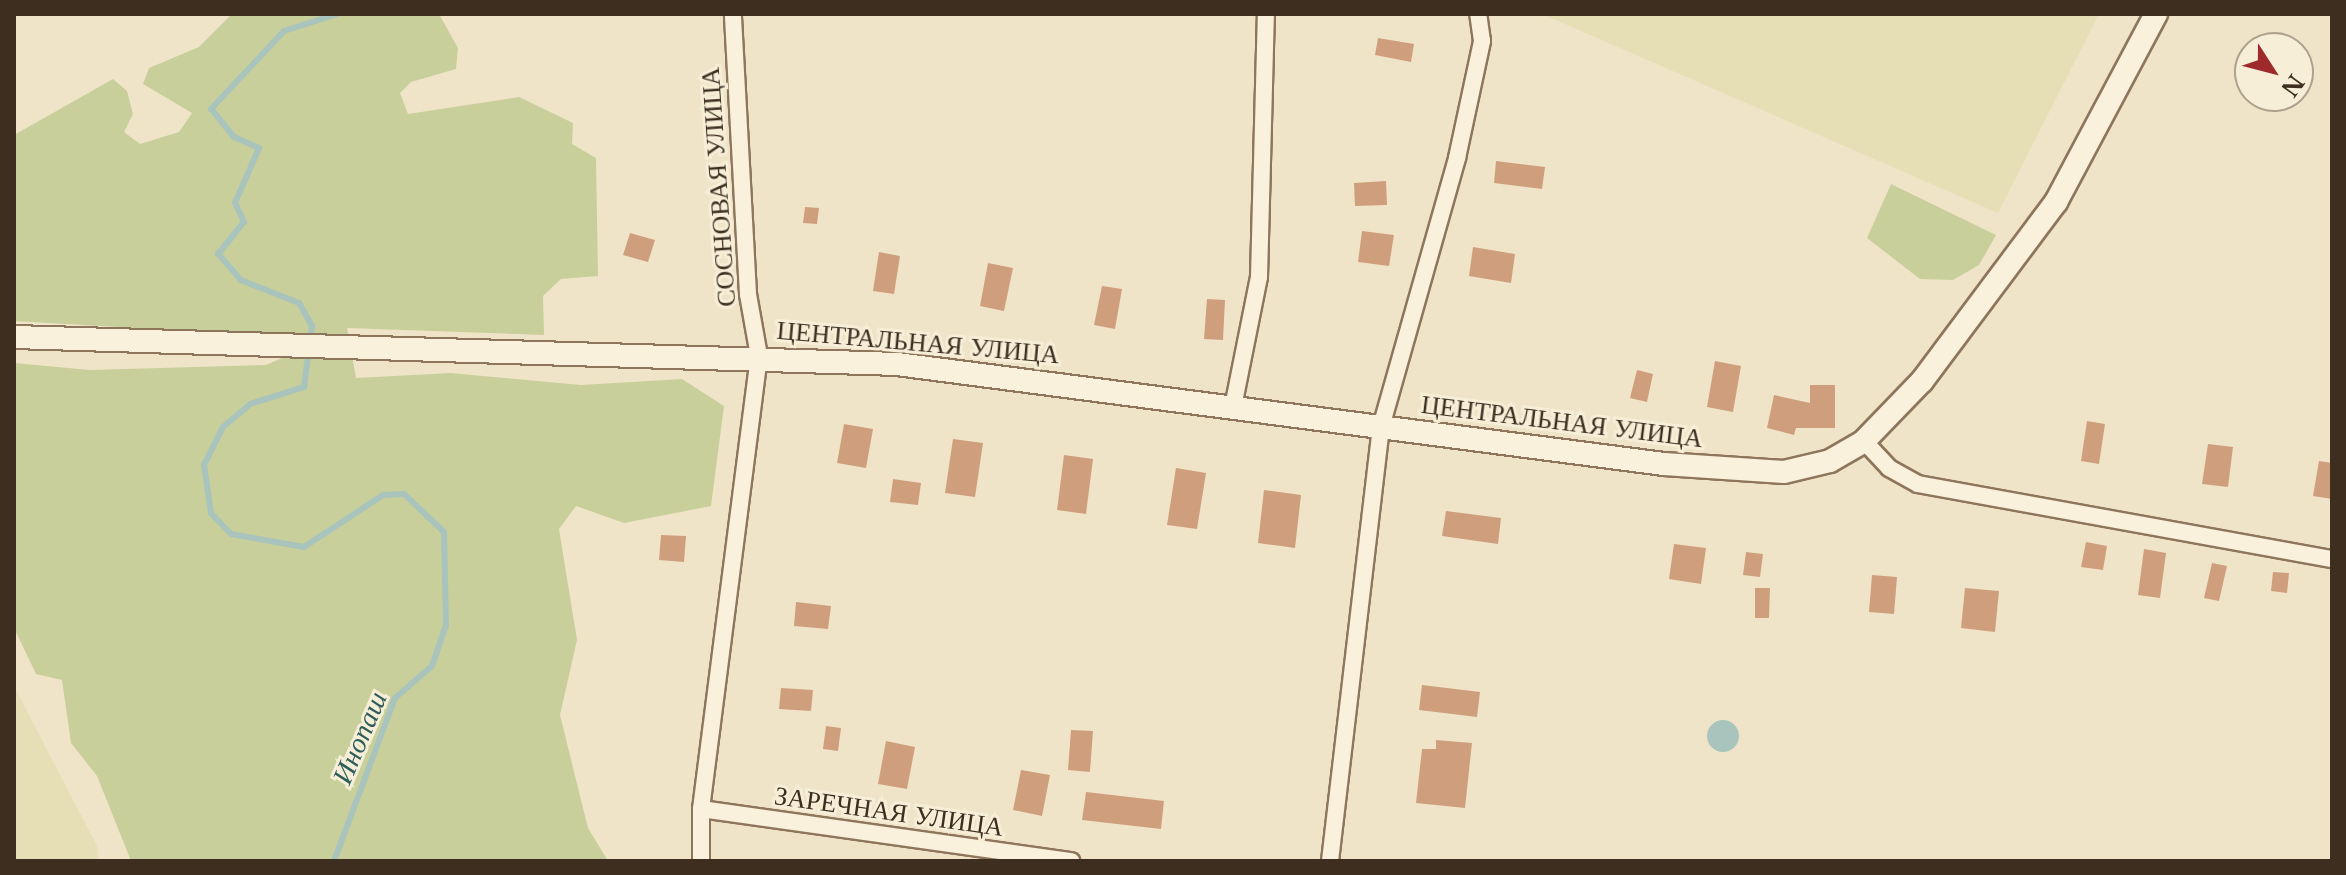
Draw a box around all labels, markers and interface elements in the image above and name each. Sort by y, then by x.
north arrow [2234,32,2314,112]
street label: СОСНОВАЯ УЛИЦА [695,66,743,308]
text: N [2275,69,2309,102]
street label: ЦЕНТРАЛЬНАЯ УЛИЦА [775,315,1061,371]
street label: ЦЕНТРАЛЬНАЯ УЛИЦА [1419,389,1705,455]
water label: Инопаш [326,687,394,789]
street label: ЗАРЕЧНАЯ УЛИЦА [773,780,1005,844]

